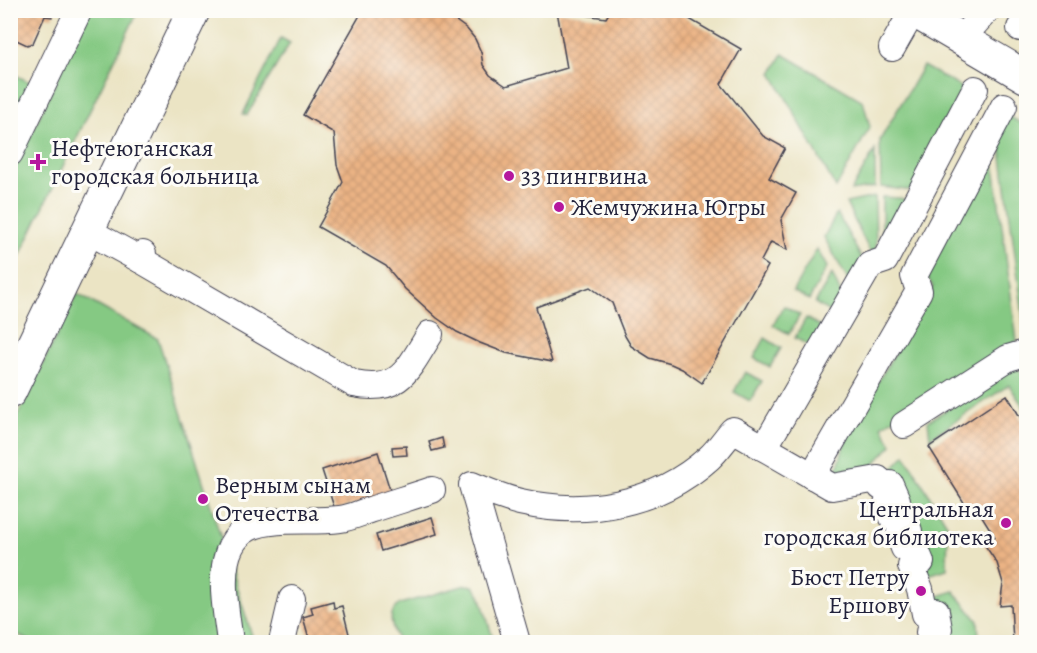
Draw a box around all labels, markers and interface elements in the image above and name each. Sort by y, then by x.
place label: Нефтеюганская городская больница [51,132,259,192]
marker: Нефтеюганская городская больница [29,153,47,171]
place label: 33 пингвина [521,160,648,192]
marker: 33 пингвина [502,169,516,183]
place label: Жемчужина Югры [571,191,766,223]
marker: Жемчужина Югры [552,200,566,214]
place label: Верным сынам Отечества [215,469,371,529]
marker: Верным сынам Отечества [196,492,210,506]
place label: Центральная городская библиотека [763,493,994,553]
marker: Центральная городская библиотека [999,516,1013,530]
place label: Бюст Петру Ершову [790,561,909,621]
marker: Бюст Петру Ершову [914,584,928,598]

